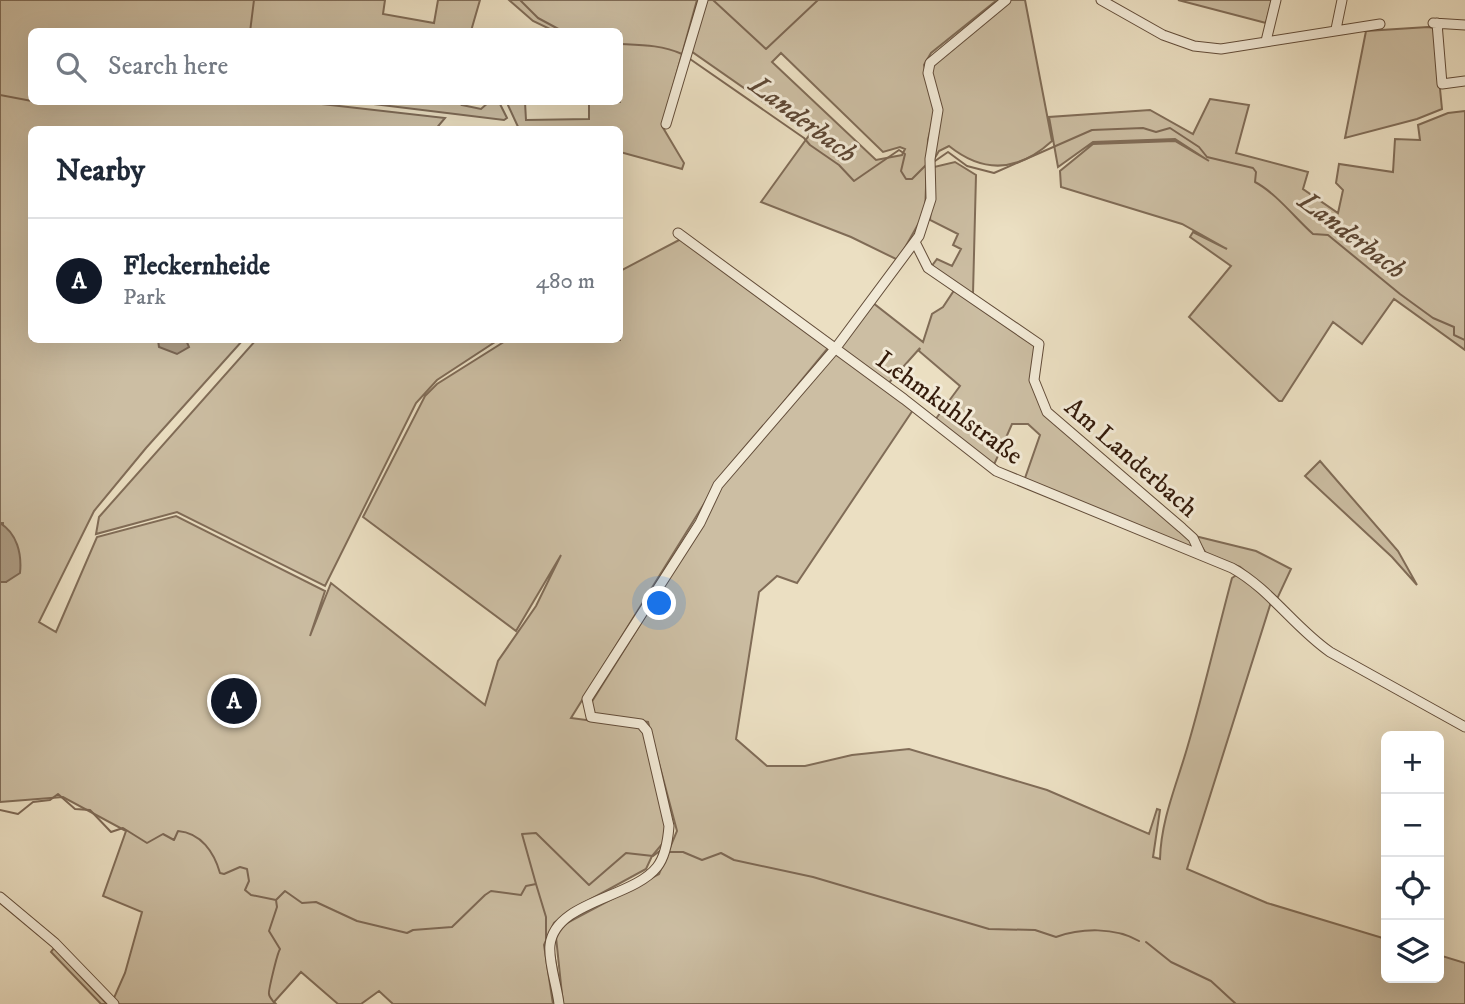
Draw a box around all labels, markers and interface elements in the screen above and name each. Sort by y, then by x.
search box [28,28,623,105]
icon: search [52,48,90,86]
text: Search here [108,50,228,83]
water label: Landerbach [741,66,864,171]
text: Nearby [56,153,145,190]
water label: Landerbach [1290,182,1413,287]
text: Fleckernheide [123,250,270,283]
text: A [72,267,86,296]
text: 480 m [536,267,595,296]
text: Park [123,283,166,312]
street label: Lehmkuhlstraße [869,344,1029,473]
street label: Am Landerbach [1057,391,1205,525]
your location [642,586,676,620]
pin: A [211,675,257,727]
map controls [1381,731,1444,983]
button: + [1381,731,1444,794]
button: − [1381,794,1444,857]
button: locate [1381,857,1444,920]
button: layers [1381,920,1444,983]

